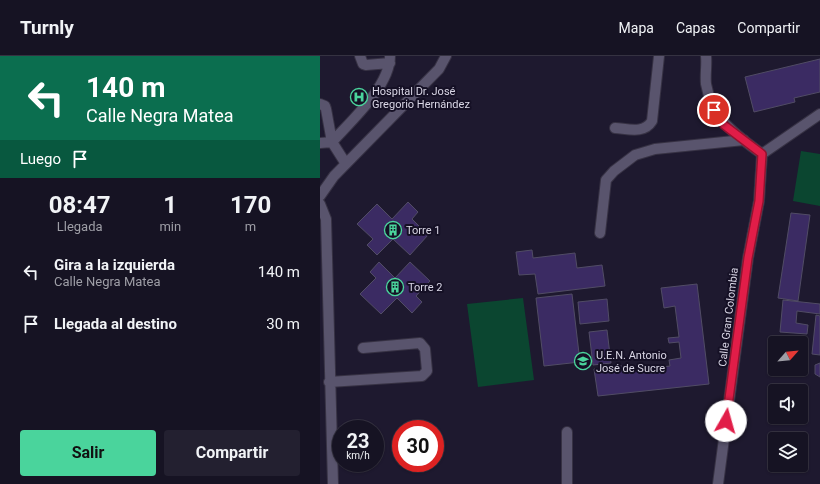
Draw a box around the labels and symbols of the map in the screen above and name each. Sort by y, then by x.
place label: Hospital Dr. José Gregorio Hernández [372,85,470,111]
hospital icon: Hospital Dr. José Gregorio Hernández [349,87,369,107]
pin [697,93,731,127]
building icon: Torre 1 [383,220,403,240]
place label: Torre 1 [406,224,440,237]
street label: Calle Gran Colombia [716,267,741,367]
building icon: Torre 2 [385,277,405,297]
place label: Torre 2 [408,281,442,294]
north arrow [768,336,808,376]
place label: U.E.N. Antonio José de Sucre [596,349,667,375]
school or university icon: U.E.N. Antonio José de Sucre [573,351,593,371]
position arrow [705,400,747,442]
speed limit sign: 30 [392,420,444,472]

